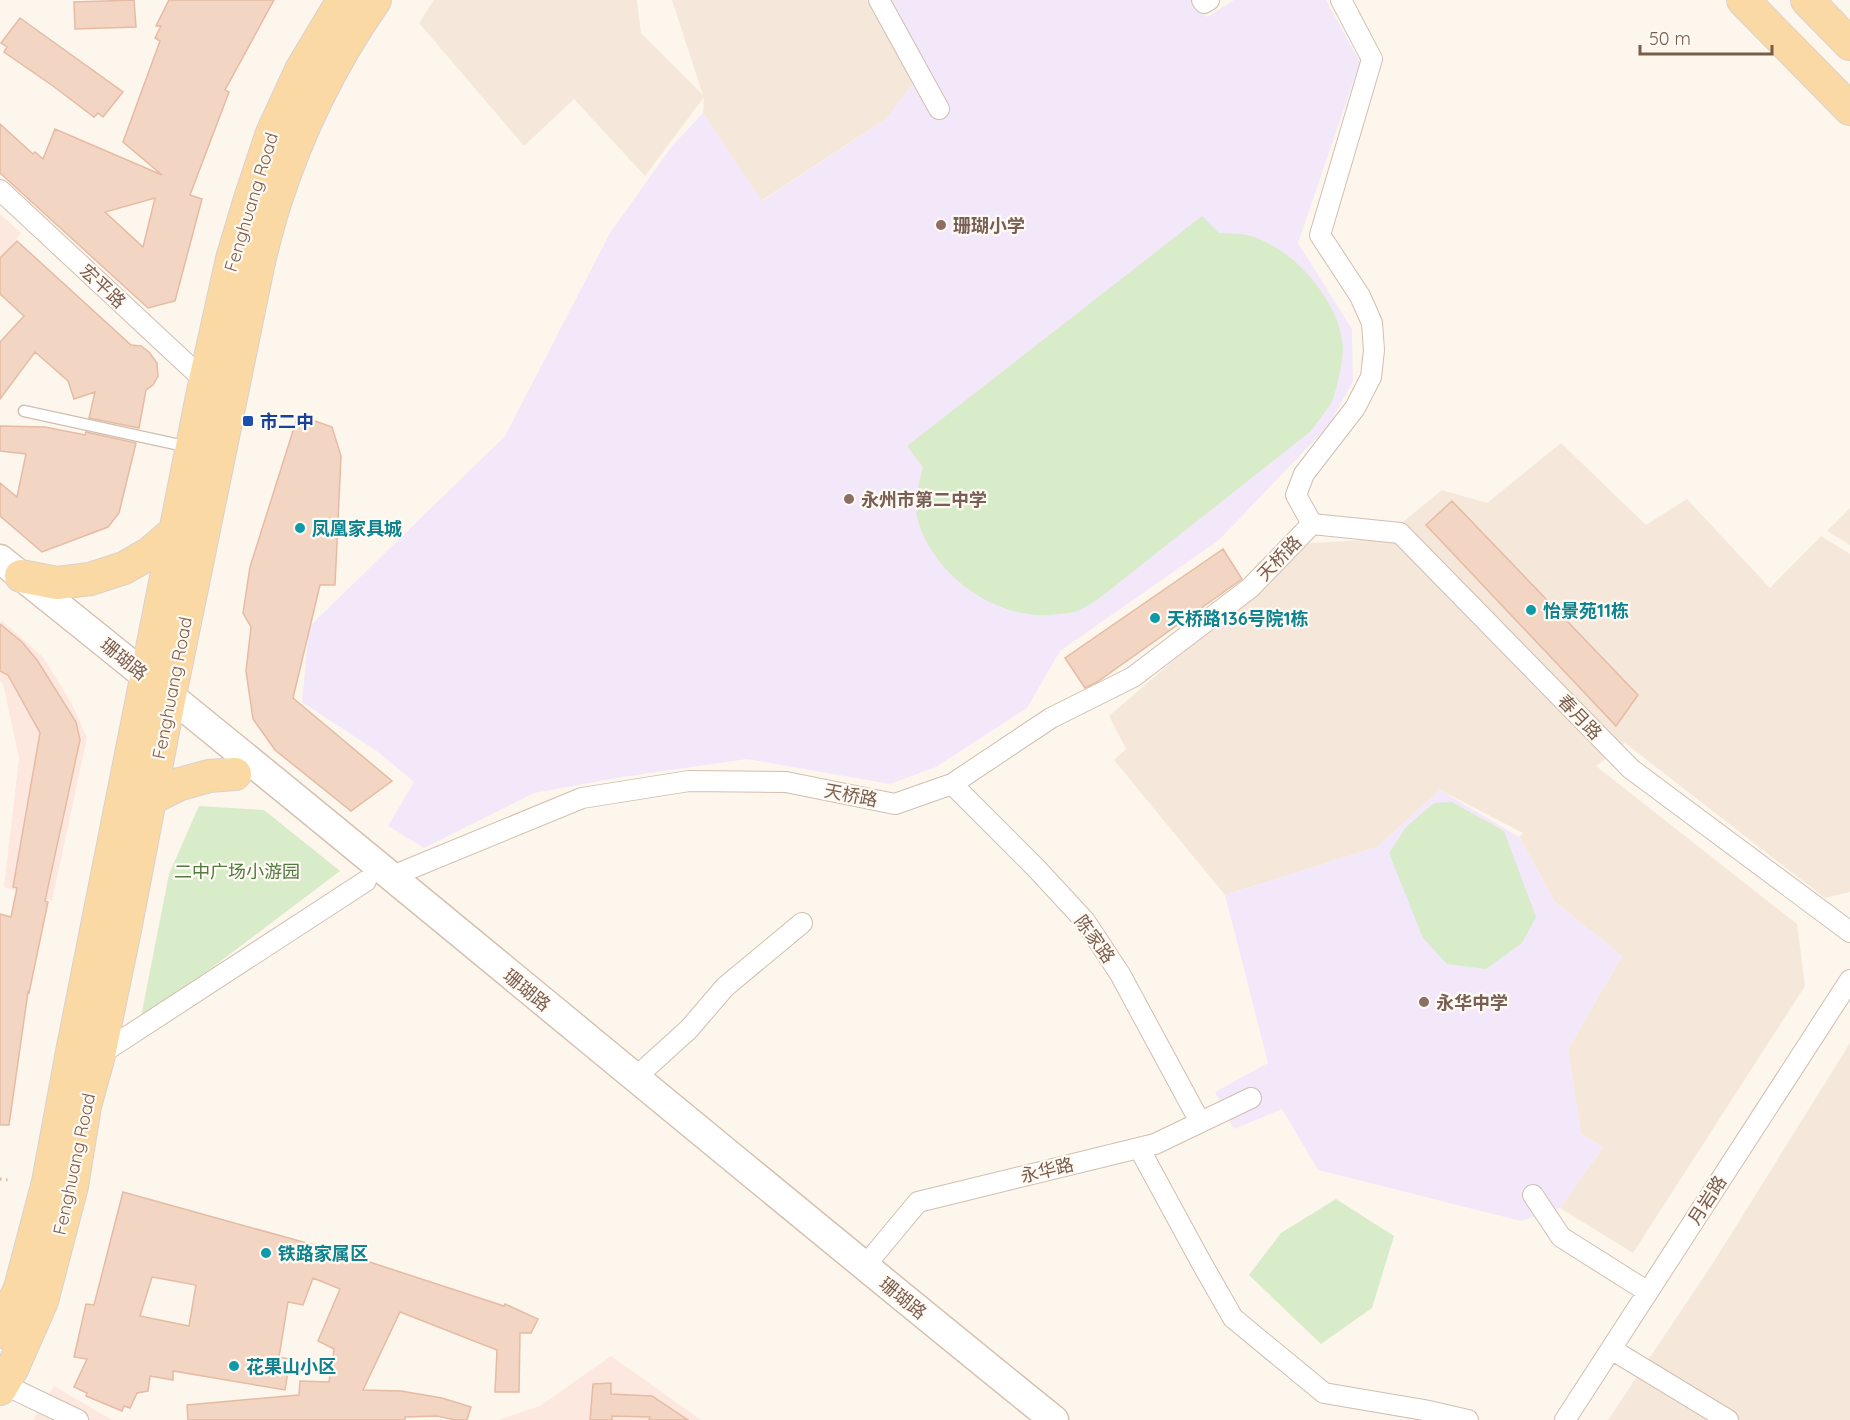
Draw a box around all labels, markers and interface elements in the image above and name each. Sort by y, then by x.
scale bar [1640,18,1772,56]
text: 50 m [1649,27,1691,50]
street label: Fenghuang Road [219,130,283,274]
place label: 珊瑚小学 [953,214,1025,237]
marker: 珊瑚小学 [934,218,948,232]
street label: 宏平路 [75,259,131,313]
place label: 市二中 [260,410,314,433]
marker: 市二中 [241,414,255,428]
place label: 永州市第二中学 [861,488,987,511]
marker: 永州市第二中学 [842,492,856,506]
place label: 凤凰家具城 [312,517,402,540]
marker: 凤凰家具城 [293,521,307,535]
street label: 天桥路 [1252,531,1306,585]
place label: 怡景苑11栋 [1543,599,1629,622]
marker: 怡景苑11栋 [1524,603,1538,617]
place label: 天桥路136号院1栋 [1167,607,1309,630]
marker: 天桥路136号院1栋 [1148,611,1162,625]
street label: Fenghuang Road [147,615,197,761]
street label: 珊瑚路 [96,633,152,685]
street label: 春月路 [1553,690,1607,744]
street label: 天桥路 [822,779,880,811]
park label: 二中广场小游园 [174,860,300,883]
street label: 陈家路 [1070,910,1120,968]
street label: 珊瑚路 [499,964,555,1016]
place label: 永华中学 [1436,991,1508,1014]
marker: 永华中学 [1417,995,1431,1009]
street label: Fenghuang Road [48,1091,100,1237]
street label: 永华路 [1018,1152,1076,1188]
street label: 月岩路 [1683,1171,1731,1229]
place label: 铁路家属区 [278,1242,368,1265]
marker: 铁路家属区 [259,1246,273,1260]
street label: 珊瑚路 [875,1272,931,1324]
place label: 花果山小区 [246,1355,336,1378]
marker: 花果山小区 [227,1359,241,1373]

